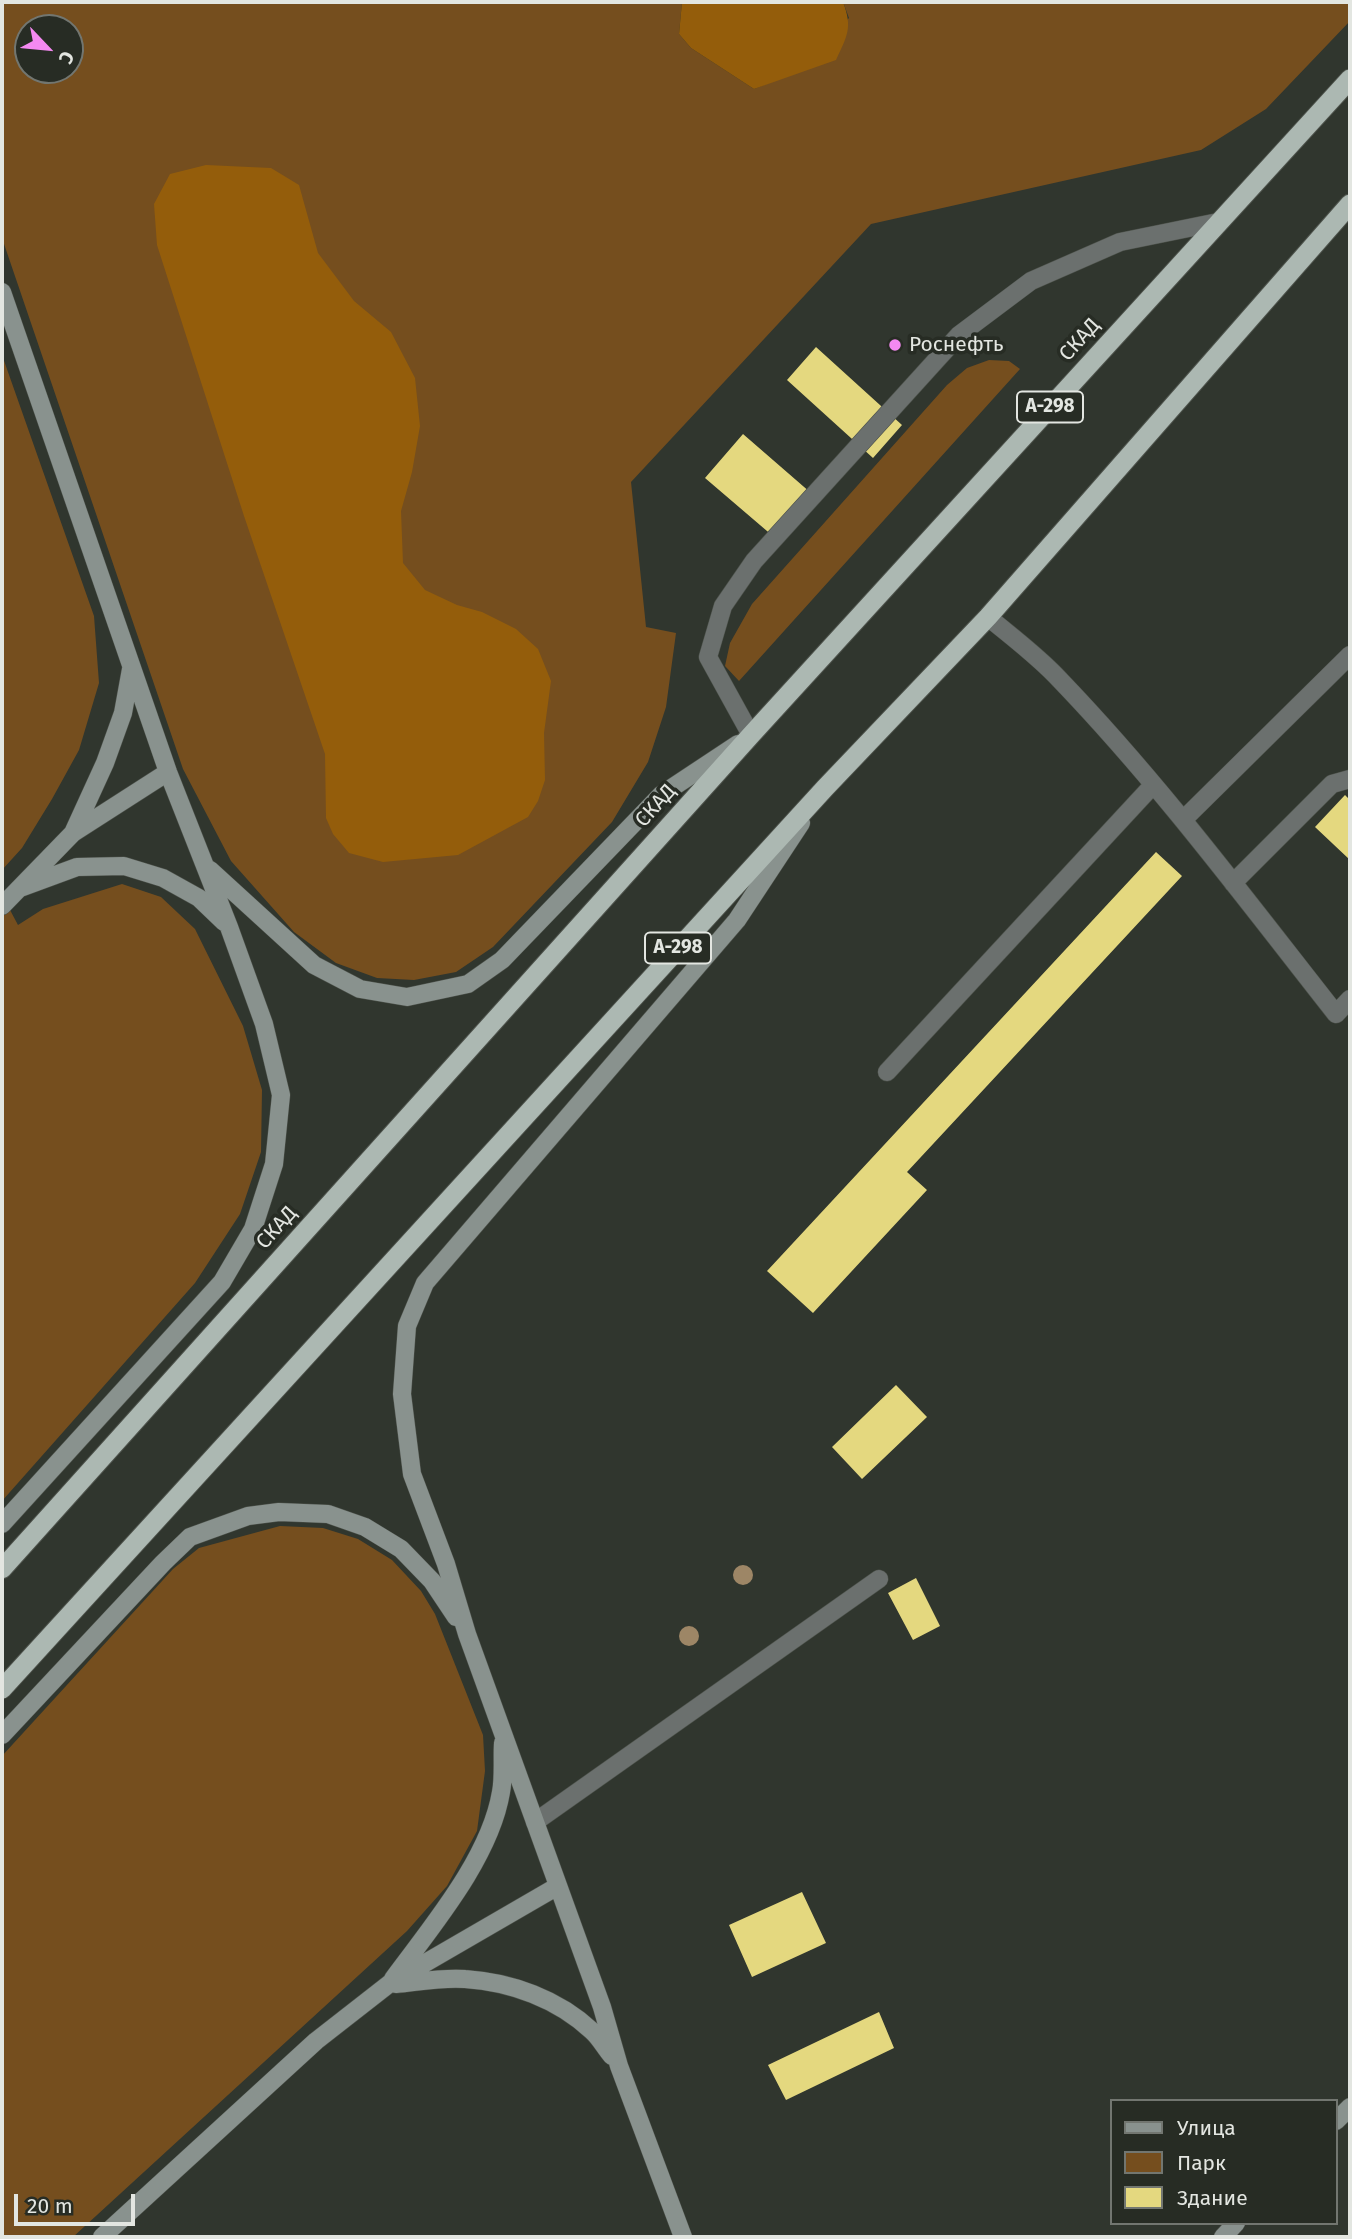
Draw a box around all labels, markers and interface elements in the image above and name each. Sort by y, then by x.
north arrow [14,14,84,84]
text: С [54,48,79,68]
street label: СКАД [1054,313,1106,367]
place label: Роснефть [909,332,1004,358]
marker: Роснефть [887,337,903,353]
road number: А-298 [1017,392,1083,422]
street label: СКАД [630,779,682,833]
road number: А-298 [645,932,711,964]
street label: СКАД [251,1201,303,1255]
legend [1110,2099,1338,2225]
text: Улица [1177,2115,1236,2141]
text: Парк [1177,2150,1226,2176]
scale bar [18,2180,138,2224]
text: Здание [1177,2185,1248,2211]
text: 20 m [27,2193,73,2219]

